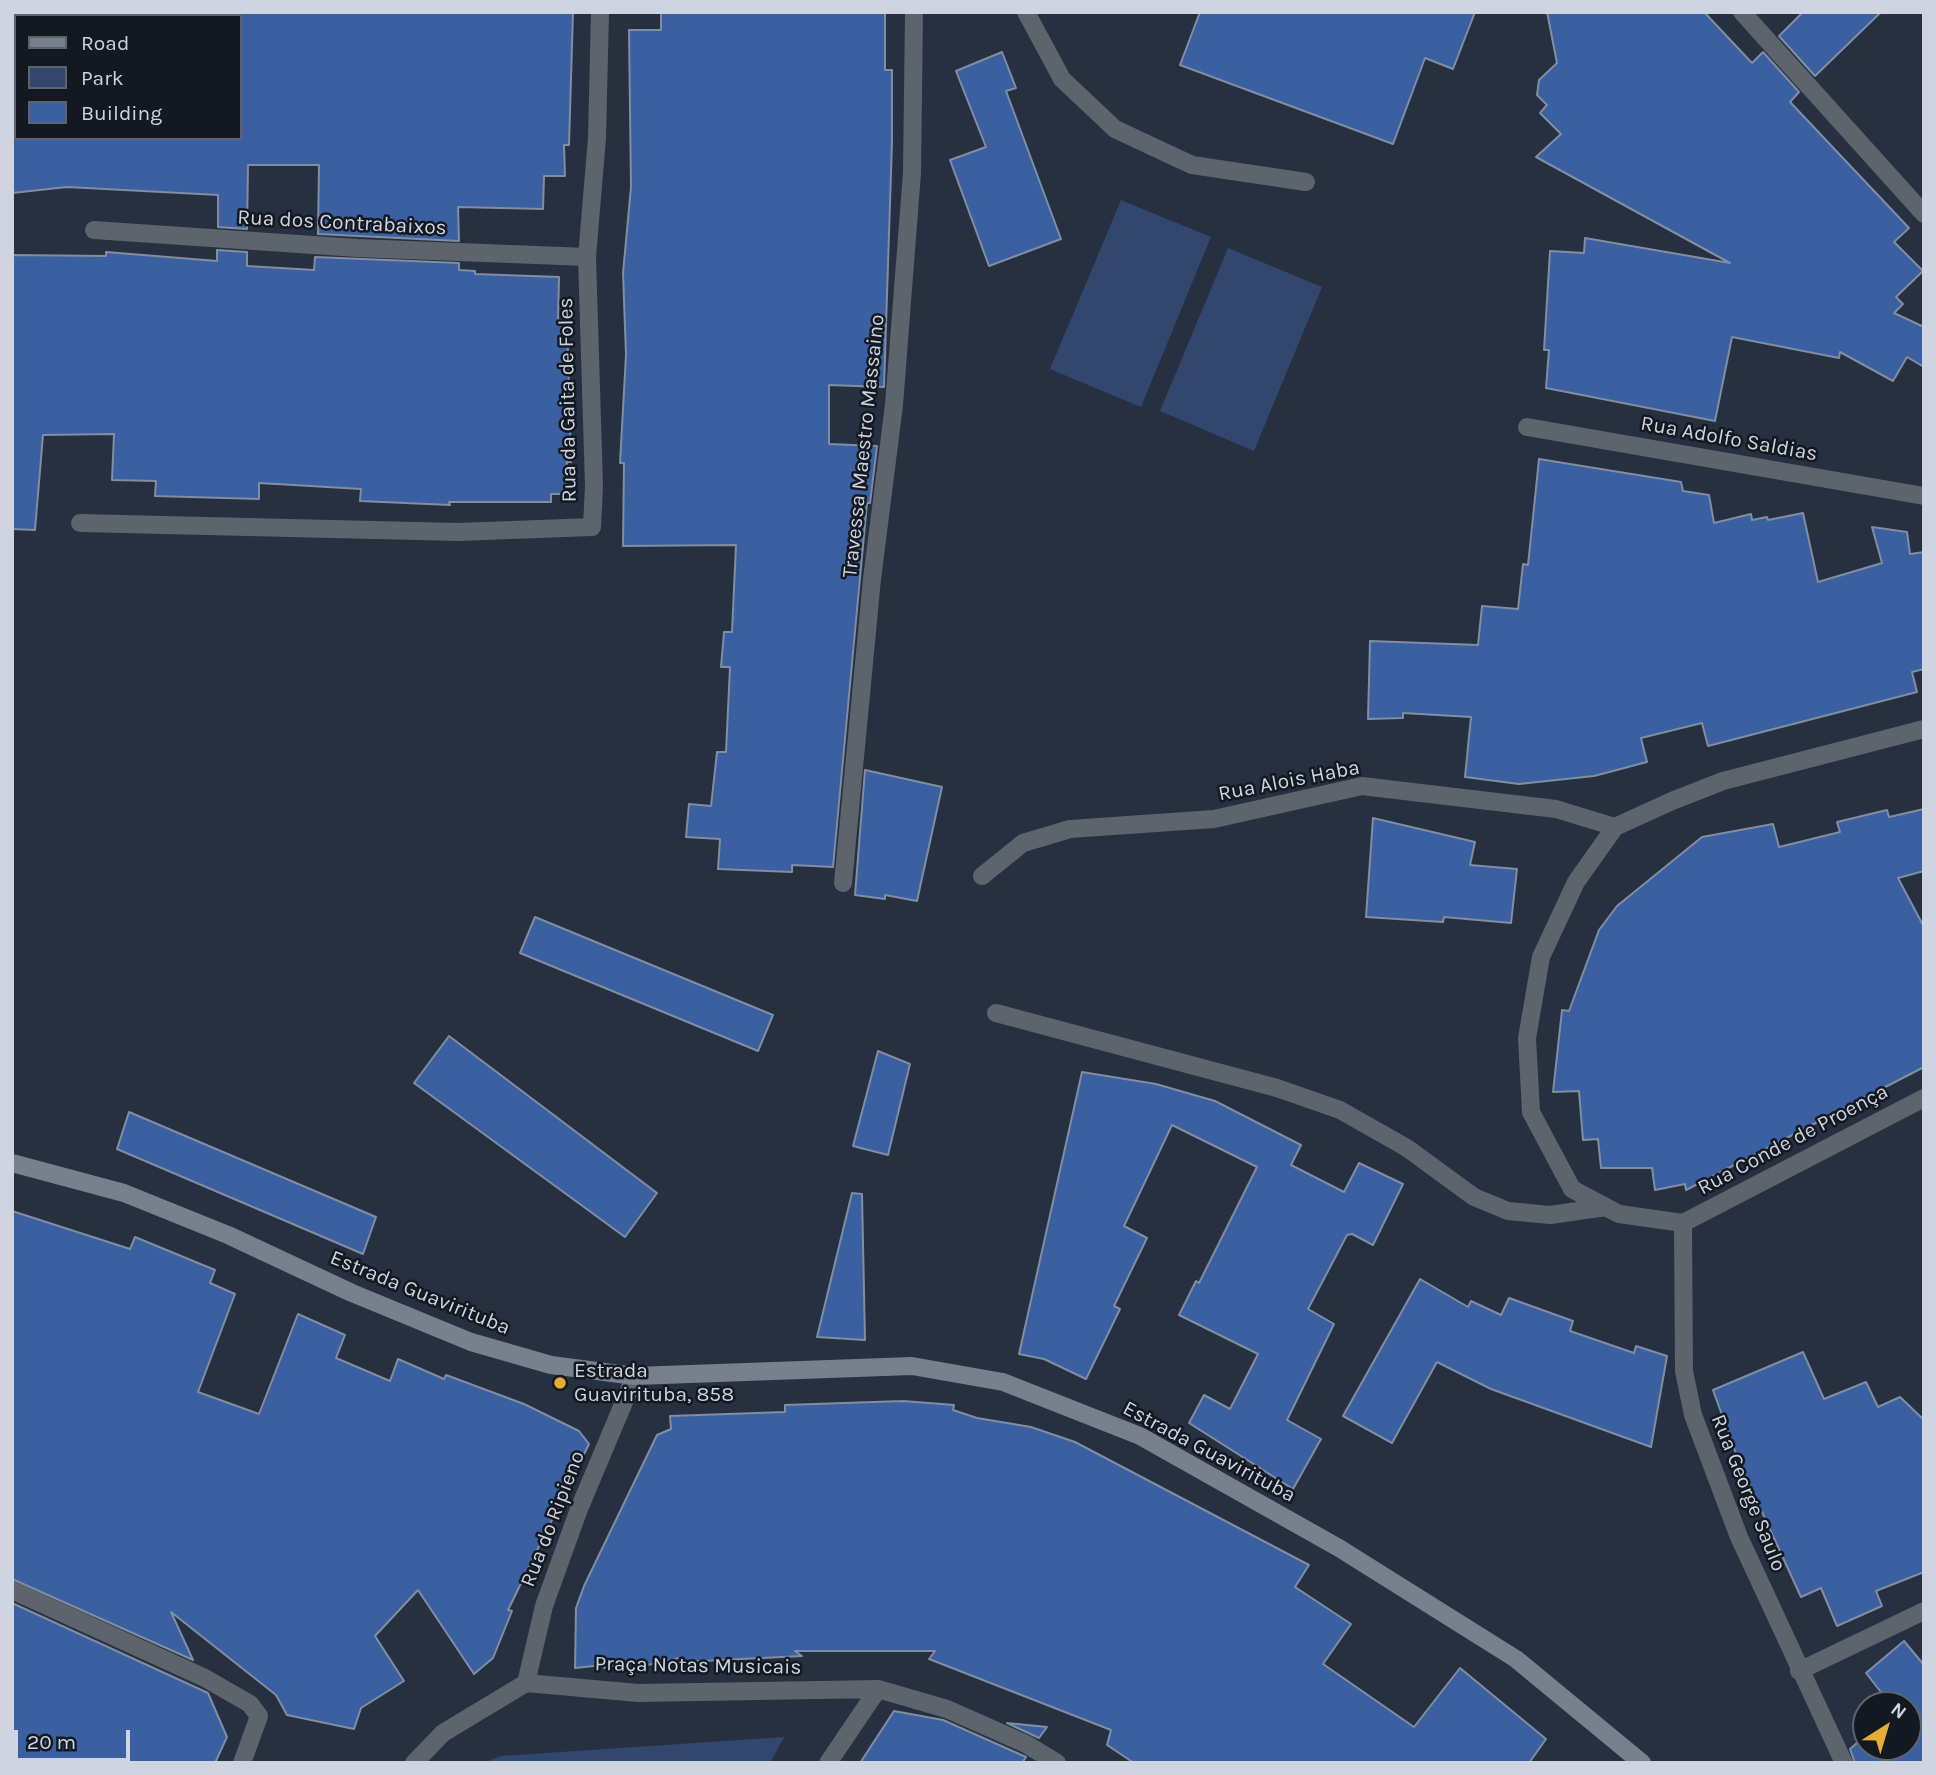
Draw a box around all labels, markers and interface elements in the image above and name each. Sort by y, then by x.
legend [14,14,242,140]
text: Road [81,31,129,55]
text: Park [81,66,124,90]
text: Building [81,101,162,125]
street label: Rua dos Contrabaixos [237,205,447,241]
street label: Rua da Gaita de Foles [554,297,582,503]
street label: Travessa Maestro Massaino [838,313,890,579]
street label: Rua Adolfo Saldias [1639,411,1819,467]
street label: Rua Alois Haba [1216,755,1362,807]
street label: Rua Conde de Proença [1693,1079,1893,1201]
street label: Estrada Guavirituba [326,1245,514,1341]
place label: Estrada Guavirituba, 858 [574,1358,734,1408]
marker: Estrada Guavirituba, 858 [552,1375,568,1391]
street label: Estrada Guavirituba [1118,1396,1300,1508]
street label: Rua George Saulo [1705,1411,1791,1575]
street label: Rua do Ripieno [516,1447,590,1591]
street label: Praça Notas Musicais [594,1652,802,1680]
north arrow [1852,1691,1922,1761]
text: N [1886,1698,1910,1724]
scale bar [18,1716,133,1760]
text: 20 m [27,1730,76,1754]

